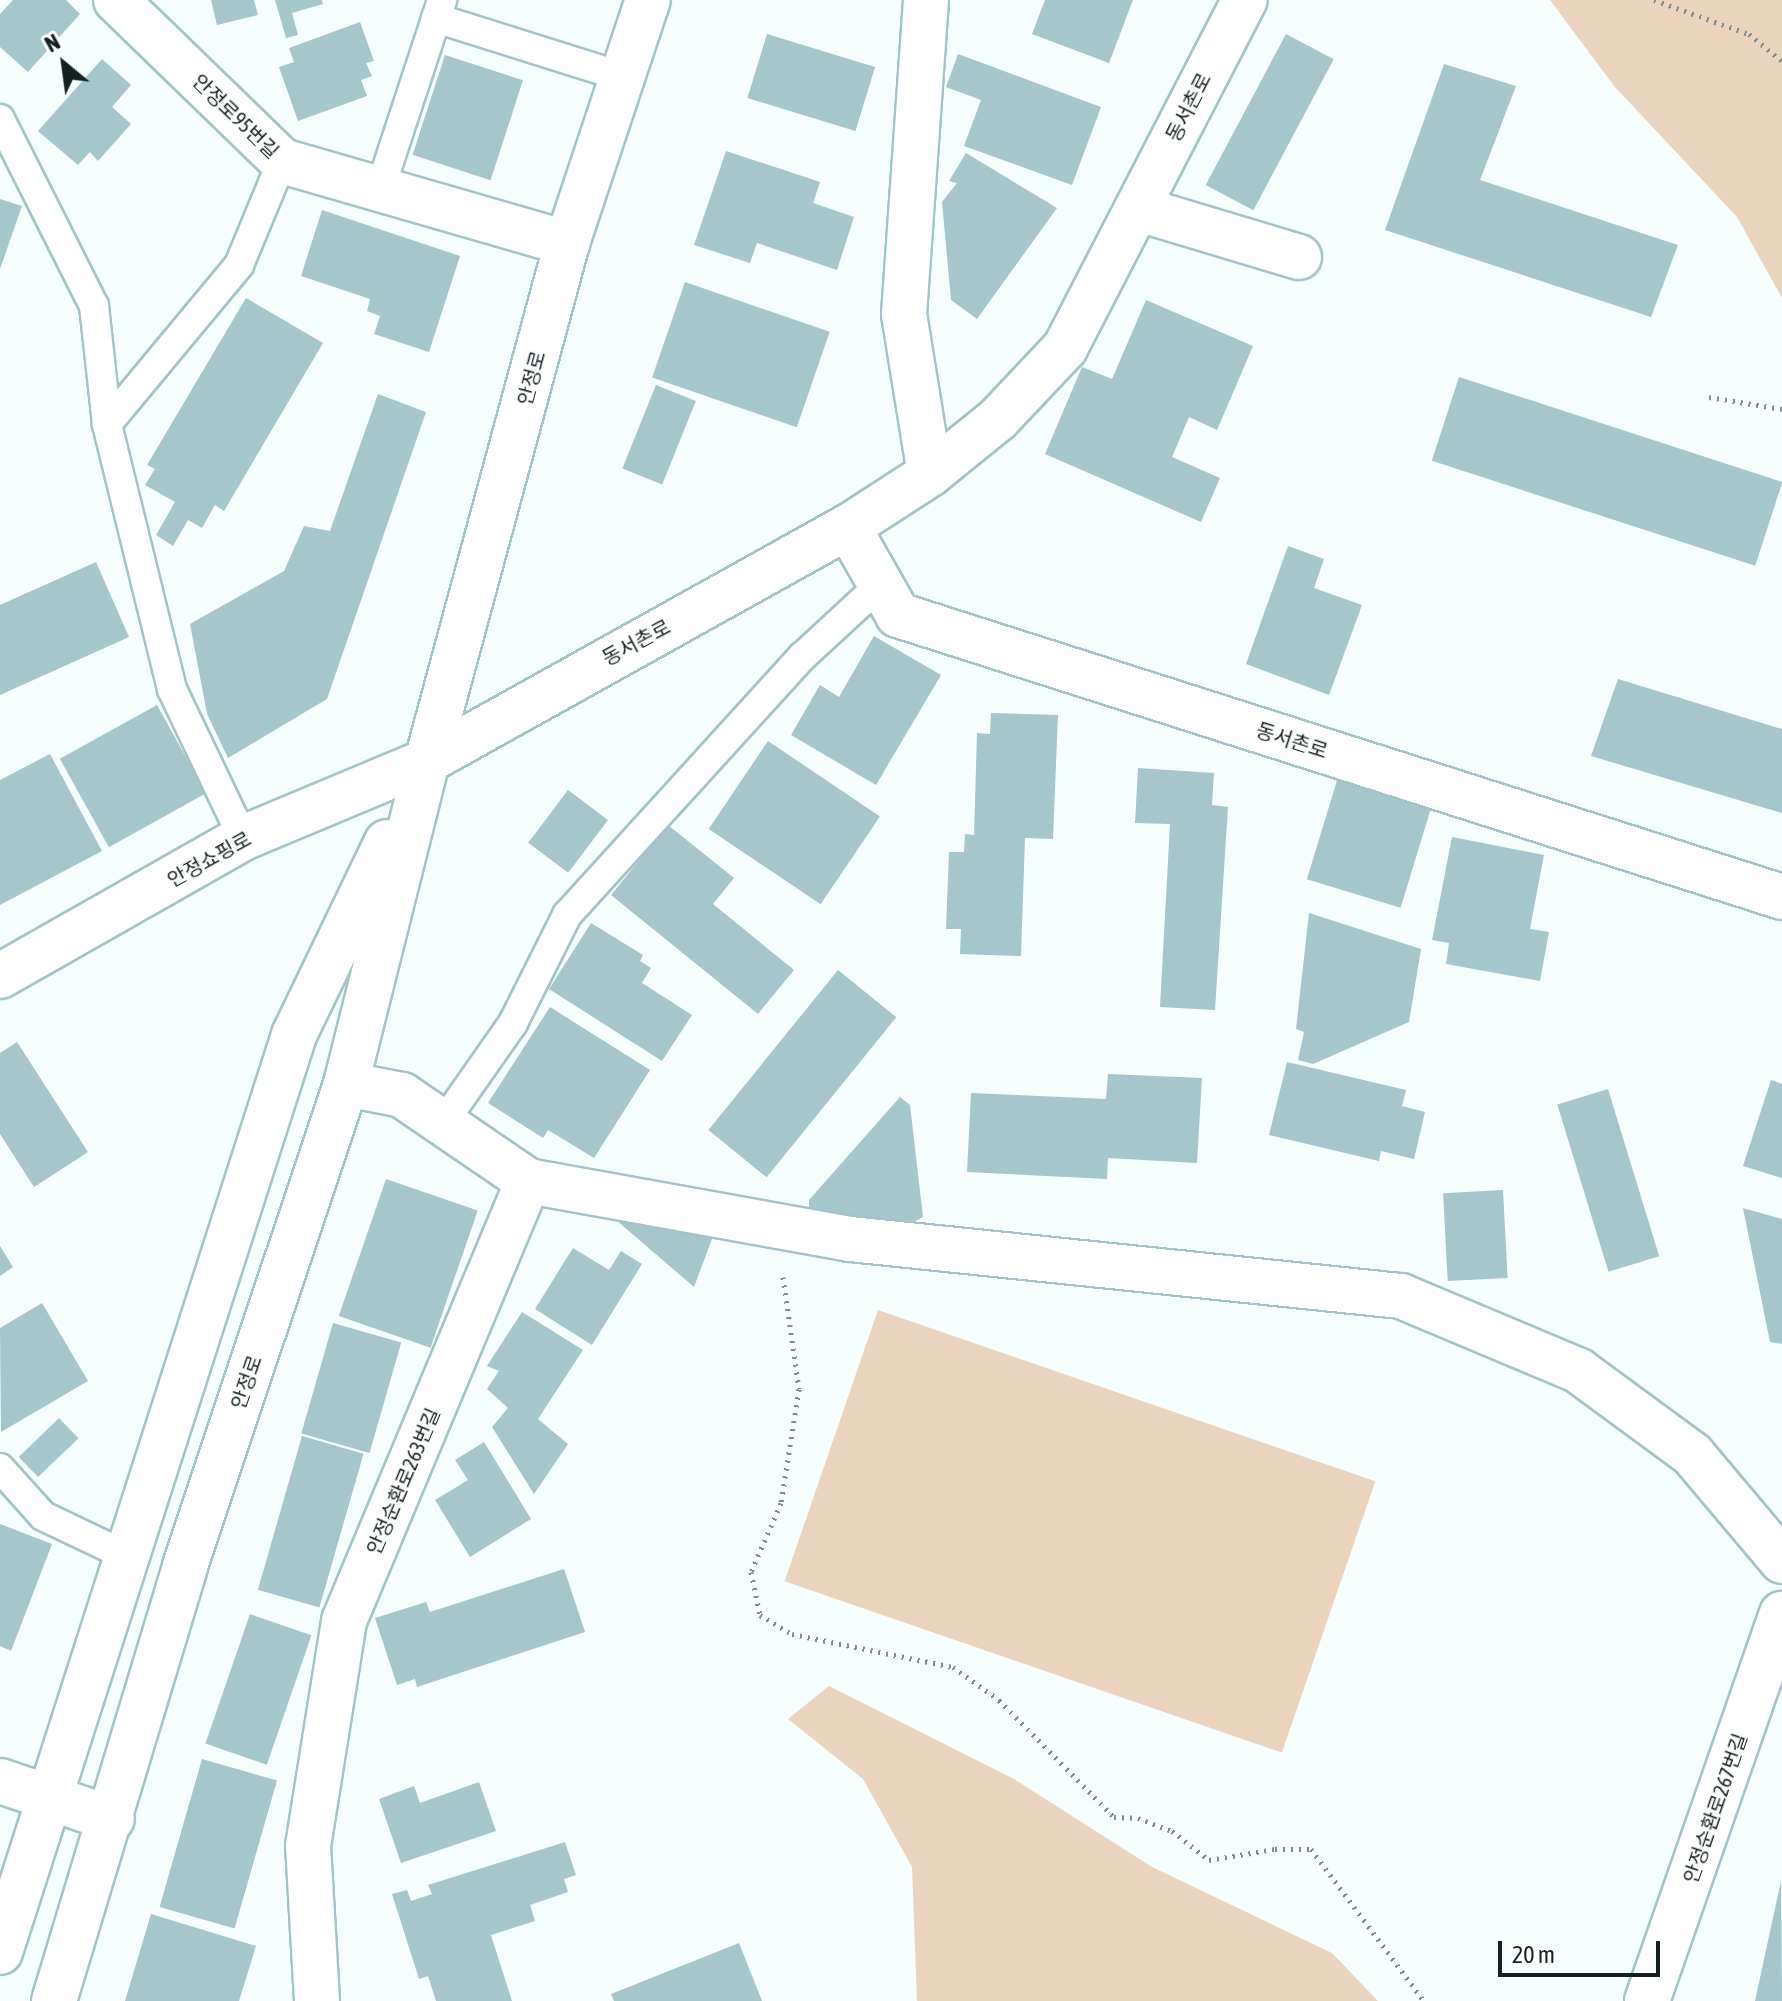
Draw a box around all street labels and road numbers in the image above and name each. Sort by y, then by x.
street label: 안정로95번길 [188,69,284,163]
street label: 동서촌로 [1161,69,1215,145]
street label: 안정로 [512,348,550,408]
street label: 동서촌로 [598,614,674,670]
street label: 동서촌로 [1253,717,1331,763]
street label: 안정쇼핑로 [163,826,255,892]
street label: 안정로 [226,1352,266,1412]
street label: 안정순환로263번길 [361,1404,445,1558]
street label: 안정순환로267번길 [1678,1730,1752,1886]

